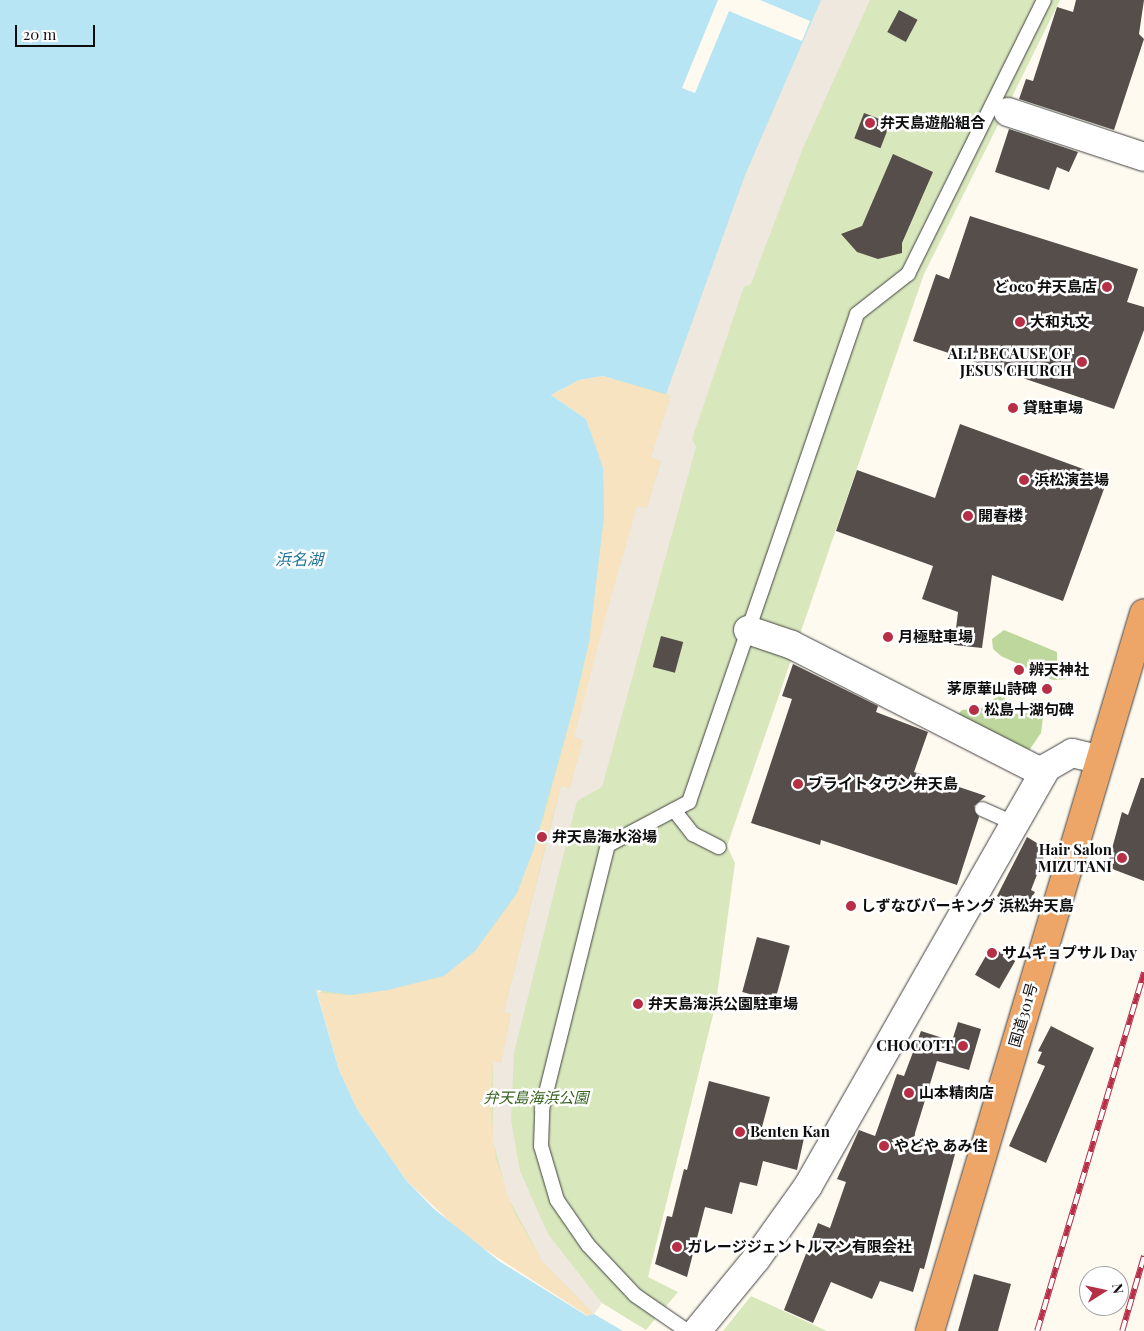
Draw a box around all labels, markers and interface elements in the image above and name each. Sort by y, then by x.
scale bar [18,15,98,47]
text: 20 m [23,24,56,44]
place label: 弁天島遊船組合 [880,114,985,132]
marker: 弁天島遊船組合 [864,117,876,129]
place label: どoco 弁天島店 [994,278,1097,296]
marker: どoco 弁天島店 [1101,281,1113,293]
place label: 大和丸文 [1030,313,1090,331]
marker: 大和丸文 [1014,316,1026,328]
place label: ALL BECAUSE OF JESUS CHURCH [948,344,1072,379]
marker: ALL BECAUSE OF JESUS CHURCH [1076,356,1088,368]
place label: 貸駐車場 [1023,399,1083,417]
marker: 貸駐車場 [1007,402,1019,414]
place label: 浜松演芸場 [1034,471,1109,489]
marker: 浜松演芸場 [1018,474,1030,486]
place label: 開春楼 [978,507,1023,525]
marker: 開春楼 [962,510,974,522]
water label: 浜名湖 [275,549,323,569]
place label: 月極駐車場 [898,628,973,646]
marker: 月極駐車場 [882,631,894,643]
place label: 辨天神社 [1029,661,1089,679]
marker: 辨天神社 [1013,664,1025,676]
place label: 茅原華山詩碑 [947,680,1037,698]
marker: 茅原華山詩碑 [1041,683,1053,695]
place label: 松島十湖句碑 [984,701,1074,719]
marker: 松島十湖句碑 [968,704,980,716]
place label: ブライトタウン弁天島 [808,775,958,793]
marker: ブライトタウン弁天島 [792,778,804,790]
place label: 弁天島海水浴場 [552,828,657,846]
marker: 弁天島海水浴場 [536,831,548,843]
place label: Hair Salon MIZUTANI [1038,840,1112,875]
marker: Hair Salon MIZUTANI [1116,852,1128,864]
place label: しずなびパーキング 浜松弁天島 [861,897,1074,915]
marker: しずなびパーキング 浜松弁天島 [845,900,857,912]
place label: サムギョプサル Day [1002,944,1137,962]
marker: サムギョプサル Day [986,947,998,959]
street label: 国道301号 [1005,981,1041,1049]
place label: 弁天島海浜公園駐車場 [648,995,798,1013]
marker: 弁天島海浜公園駐車場 [632,998,644,1010]
place label: CHOCOTT [876,1037,953,1055]
marker: CHOCOTT [957,1040,969,1052]
place label: 山本精肉店 [919,1084,994,1102]
marker: 山本精肉店 [903,1087,915,1099]
park label: 弁天島海浜公園 [484,1089,588,1107]
place label: Benten Kan [750,1123,830,1141]
marker: Benten Kan [734,1126,746,1138]
place label: やどや あみ住 [894,1137,987,1155]
marker: やどや あみ住 [878,1140,890,1152]
place label: ガレージジェントルマン有限会社 [687,1238,912,1256]
marker: ガレージジェントルマン有限会社 [671,1241,683,1253]
north arrow [1079,1266,1129,1316]
text: N [1108,1282,1129,1295]

